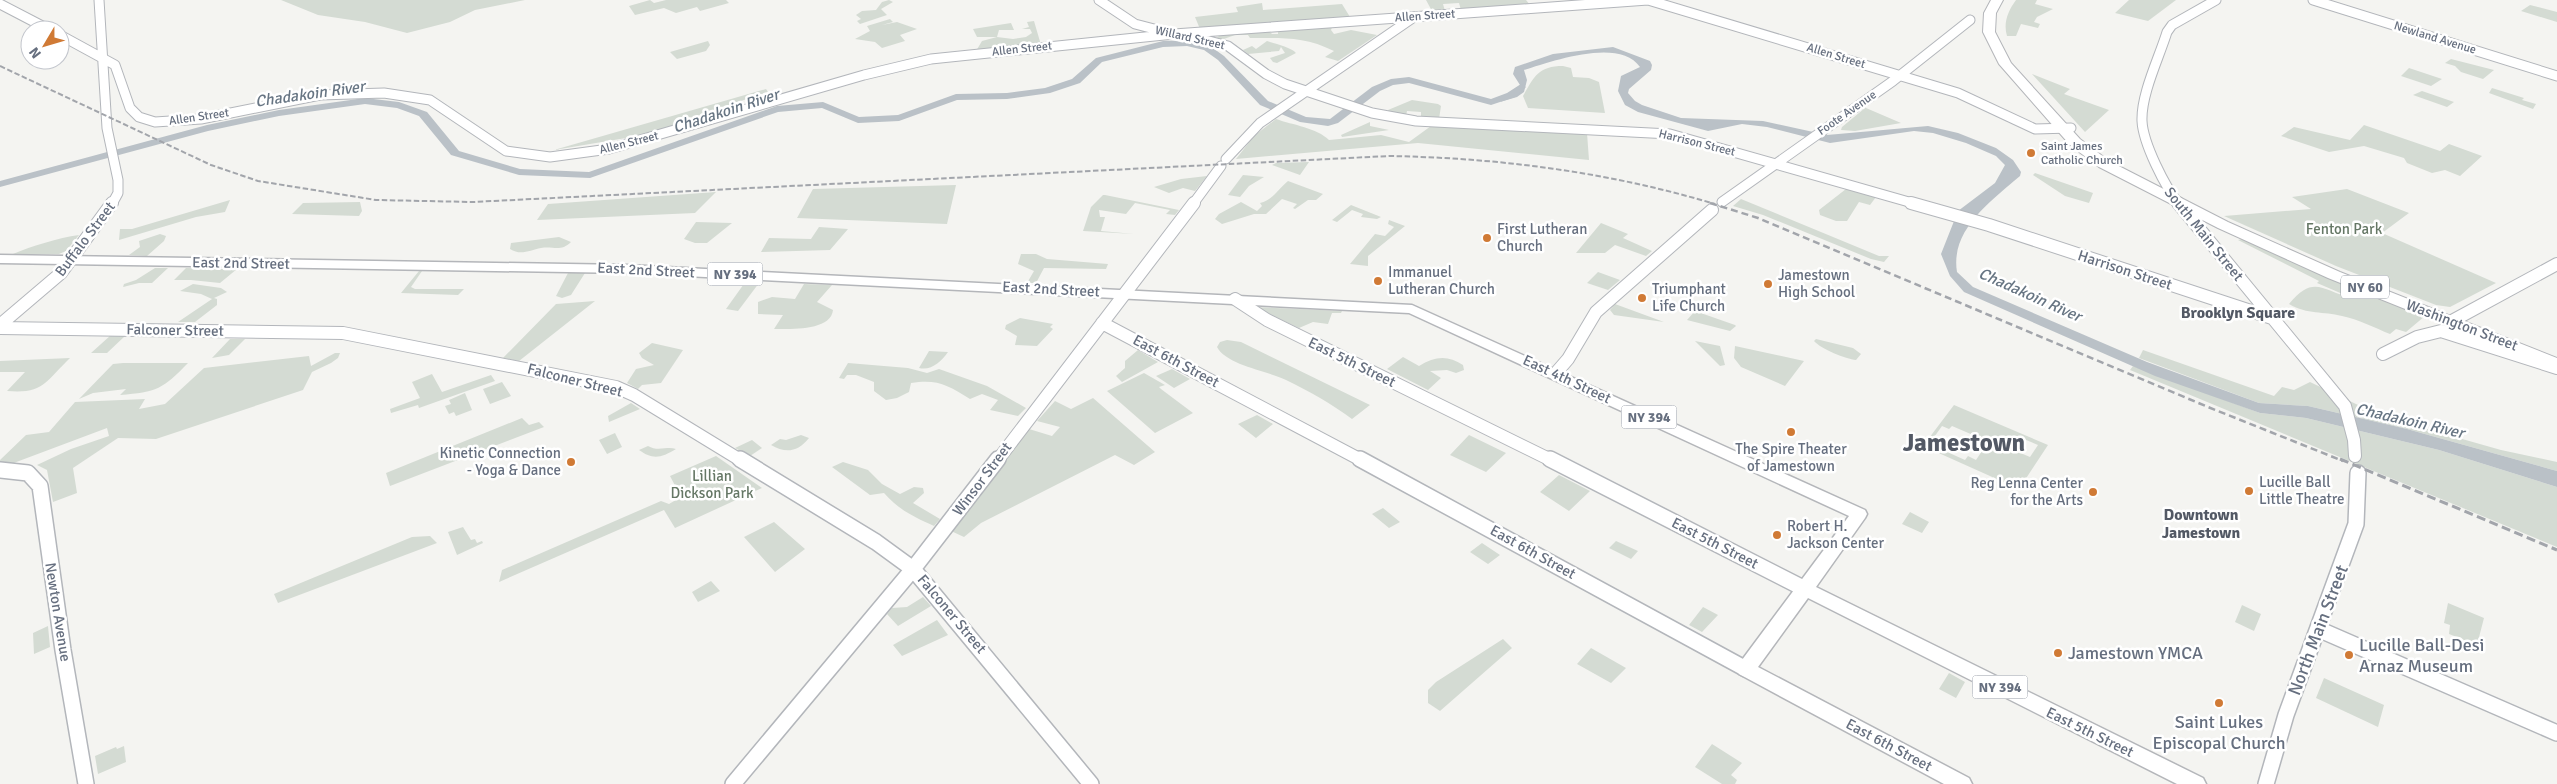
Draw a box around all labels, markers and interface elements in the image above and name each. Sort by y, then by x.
street label: Allen Street [1394,6,1456,26]
street label: Newland Avenue [2392,18,2478,58]
north arrow [20,20,70,70]
street label: Willard Street [1154,23,1226,53]
street label: Allen Street [991,38,1053,60]
street label: Allen Street [1805,40,1867,72]
text: N [25,44,45,62]
water label: Chadakoin River [254,76,368,112]
water label: Chadakoin River [670,84,784,138]
street label: Foote Avenue [1815,87,1879,139]
street label: Allen Street [168,105,230,129]
street label: Harrison Street [1657,126,1737,160]
street label: Allen Street [598,128,660,158]
place label: Saint James Catholic Church [2041,139,2123,168]
marker: Saint James Catholic Church [2025,147,2037,159]
street label: South Main Street [2161,183,2247,285]
street label: Buffalo Street [51,198,119,280]
place label: First Lutheran Church [1497,220,1587,255]
park label: Fenton Park [2306,220,2383,238]
marker: First Lutheran Church [1481,232,1493,244]
street label: Harrison Street [2076,246,2174,294]
street label: East 2nd Street [192,253,290,273]
street label: East 2nd Street [597,258,695,282]
road number: NY 394 [708,262,762,286]
place label: Immanuel Lutheran Church [1388,263,1495,298]
water label: Chadakoin River [1976,263,2086,327]
place label: Jamestown High School [1778,266,1855,301]
marker: Immanuel Lutheran Church [1372,275,1384,287]
road number: NY 60 [2341,276,2389,298]
street label: East 2nd Street [1002,277,1100,301]
marker: Jamestown High School [1762,278,1774,290]
place label: Triumphant Life Church [1652,280,1726,315]
marker: Triumphant Life Church [1636,292,1648,304]
street label: Washington Street [2404,295,2520,355]
district label: Brooklyn Square [2181,303,2295,323]
street label: Falconer Street [126,320,224,340]
street label: East 6th Street [1130,331,1222,391]
street label: East 5th Street [1305,333,1399,391]
street label: East 4th Street [1520,351,1614,407]
street label: Falconer Street [525,359,625,401]
water label: Chadakoin River [2354,399,2468,444]
road number: NY 394 [1622,406,1676,428]
marker: The Spire Theater of Jamestown [1785,426,1797,438]
district label: Jamestown [1903,427,2025,458]
street label: Winsor Street [949,439,1015,519]
place label: The Spire Theater of Jamestown [1735,440,1847,475]
place label: Kinetic Connection - Yoga & Dance [439,444,561,479]
marker: Kinetic Connection - Yoga & Dance [565,456,577,468]
park label: Lillian Dickson Park [670,467,754,502]
place label: Lucille Ball Little Theatre [2259,473,2345,508]
place label: Reg Lenna Center for the Arts [1970,474,2083,509]
marker: Lucille Ball Little Theatre [2243,485,2255,497]
marker: Reg Lenna Center for the Arts [2087,486,2099,498]
district label: Downtown Jamestown [2162,505,2240,543]
street label: East 5th Street [1669,513,1761,573]
place label: Robert H. Jackson Center [1787,517,1885,552]
street label: East 6th Street [1487,521,1579,583]
marker: Robert H. Jackson Center [1771,529,1783,541]
street label: Newton Avenue [41,561,75,663]
street label: North Main Street [2283,562,2353,698]
street label: Falconer Street [914,571,990,657]
place label: Lucille Ball-Desi Arnaz Museum [2359,634,2484,677]
place label: Jamestown YMCA [2068,642,2203,664]
marker: Jamestown YMCA [2052,647,2064,659]
marker: Lucille Ball-Desi Arnaz Museum [2343,649,2355,661]
road number: NY 394 [1972,676,2028,699]
marker: Saint Lukes Episcopal Church [2213,697,2225,709]
street label: East 5th Street [2043,703,2137,761]
place label: Saint Lukes Episcopal Church [2152,711,2286,754]
street label: East 6th Street [1843,715,1935,775]

